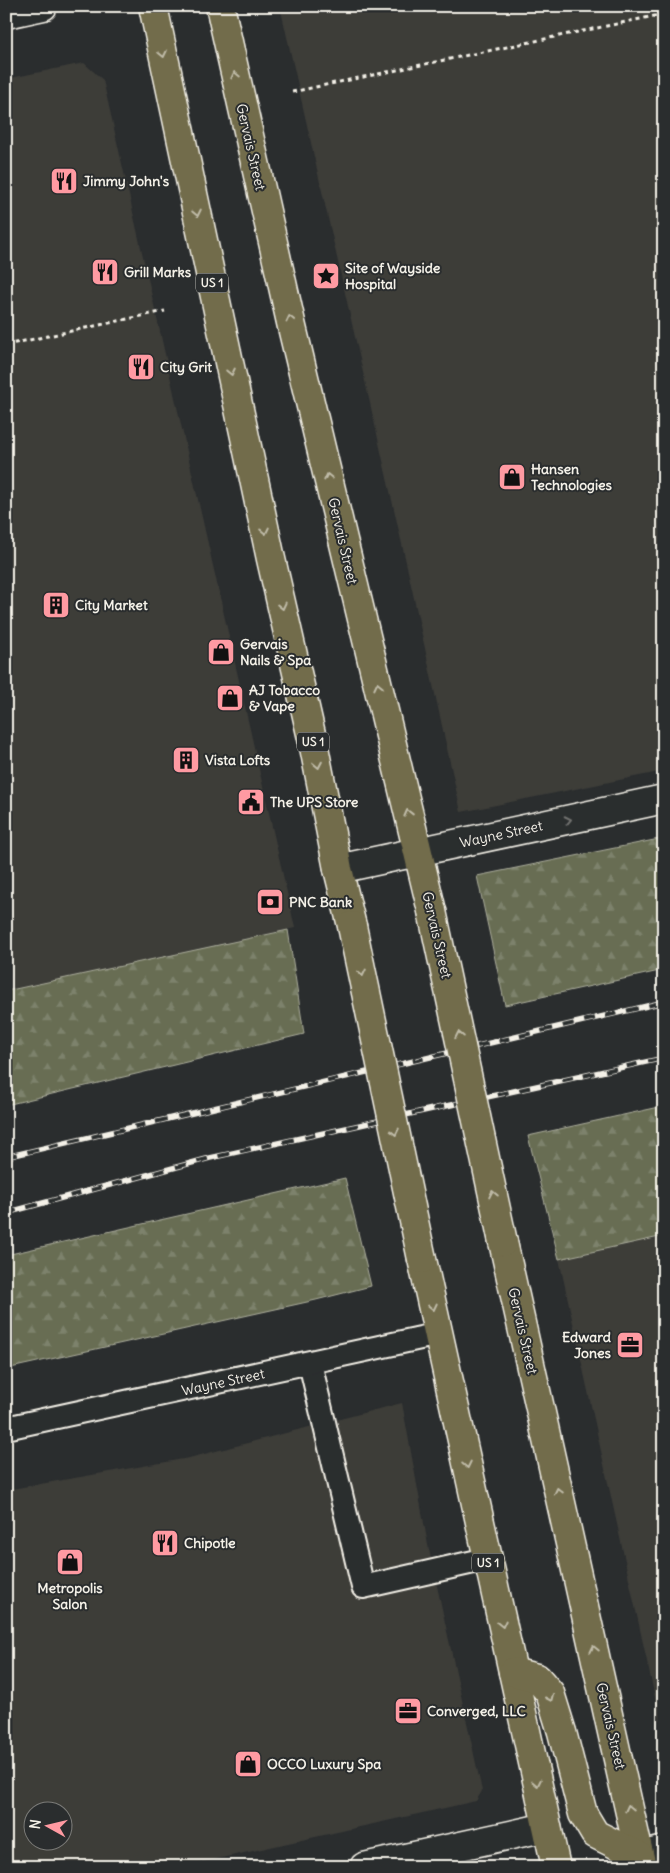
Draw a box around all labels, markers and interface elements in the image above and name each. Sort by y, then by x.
one-way arrow [157,50,168,58]
one-way arrow [230,70,241,79]
street label: Gervais Street [232,102,270,192]
restaurant icon: Jimmy John's [49,166,79,196]
place label: Jimmy John's [83,172,170,190]
one-way arrow [191,208,202,217]
restaurant icon: Grill Marks [90,257,120,287]
place label: Site of Wayside Hospital [345,259,441,293]
place icon: Site of Wayside Hospital [311,261,341,291]
place label: Grill Marks [124,263,192,281]
road number: US 1 [196,274,228,292]
one-way arrow [285,314,296,323]
restaurant icon: City Grit [126,352,156,382]
place label: City Grit [160,358,212,376]
one-way arrow [225,367,236,376]
place label: Hansen Technologies [531,460,613,494]
shop icon: Hansen Technologies [497,462,527,492]
one-way arrow [323,472,334,481]
street label: Gervais Street [324,496,362,586]
one-way arrow [259,526,270,535]
building icon: City Market [41,590,71,620]
place label: City Market [75,596,148,614]
one-way arrow [276,602,287,611]
place label: Gervais Nails & Spa [240,635,311,669]
shop icon: Gervais Nails & Spa [206,637,236,667]
place label: AJ Tobacco & Vape [249,681,320,715]
one-way arrow [373,682,384,690]
shop icon: AJ Tobacco & Vape [215,683,245,713]
road number: US 1 [297,732,329,752]
building icon: Vista Lofts [171,745,201,775]
place label: Vista Lofts [205,751,271,769]
one-way arrow [312,761,322,769]
public building icon: The UPS Store [236,787,266,817]
place label: The UPS Store [270,793,359,811]
one-way arrow [403,808,414,817]
one-way arrow [564,815,573,826]
street label: Wayne Street [458,816,544,852]
bank icon: PNC Bank [255,887,285,917]
street label: Gervais Street [418,890,456,980]
place label: PNC Bank [289,893,352,911]
one-way arrow [356,969,367,978]
one-way arrow [454,1031,465,1040]
one-way arrow [390,1128,400,1137]
one-way arrow [488,1190,499,1199]
street label: Gervais Street [504,1286,542,1376]
one-way arrow [427,1302,438,1311]
place label: Edward Jones [562,1328,612,1362]
office icon: Edward Jones [615,1330,645,1360]
street label: Wayne Street [180,1364,266,1400]
one-way arrow [461,1461,472,1470]
one-way arrow [553,1486,564,1495]
restaurant icon: Chipotle [150,1528,180,1558]
place label: Chipotle [184,1534,236,1552]
shop icon: Metropolis Salon [55,1547,85,1577]
road number: US 1 [472,1554,504,1572]
place label: Metropolis Salon [37,1579,103,1613]
one-way arrow [496,1620,507,1629]
one-way arrow [589,1645,599,1654]
street label: Gervais Street [592,1681,630,1771]
one-way arrow [544,1692,554,1701]
office icon: Converged, LLC [393,1696,423,1726]
place label: Converged, LLC [427,1702,526,1720]
shop icon: OCCO Luxury Spa [233,1749,263,1779]
place label: OCCO Luxury Spa [267,1755,381,1773]
one-way arrow [531,1778,542,1787]
north arrow [22,1800,72,1850]
one-way arrow [624,1804,635,1812]
text: N [26,1818,45,1830]

